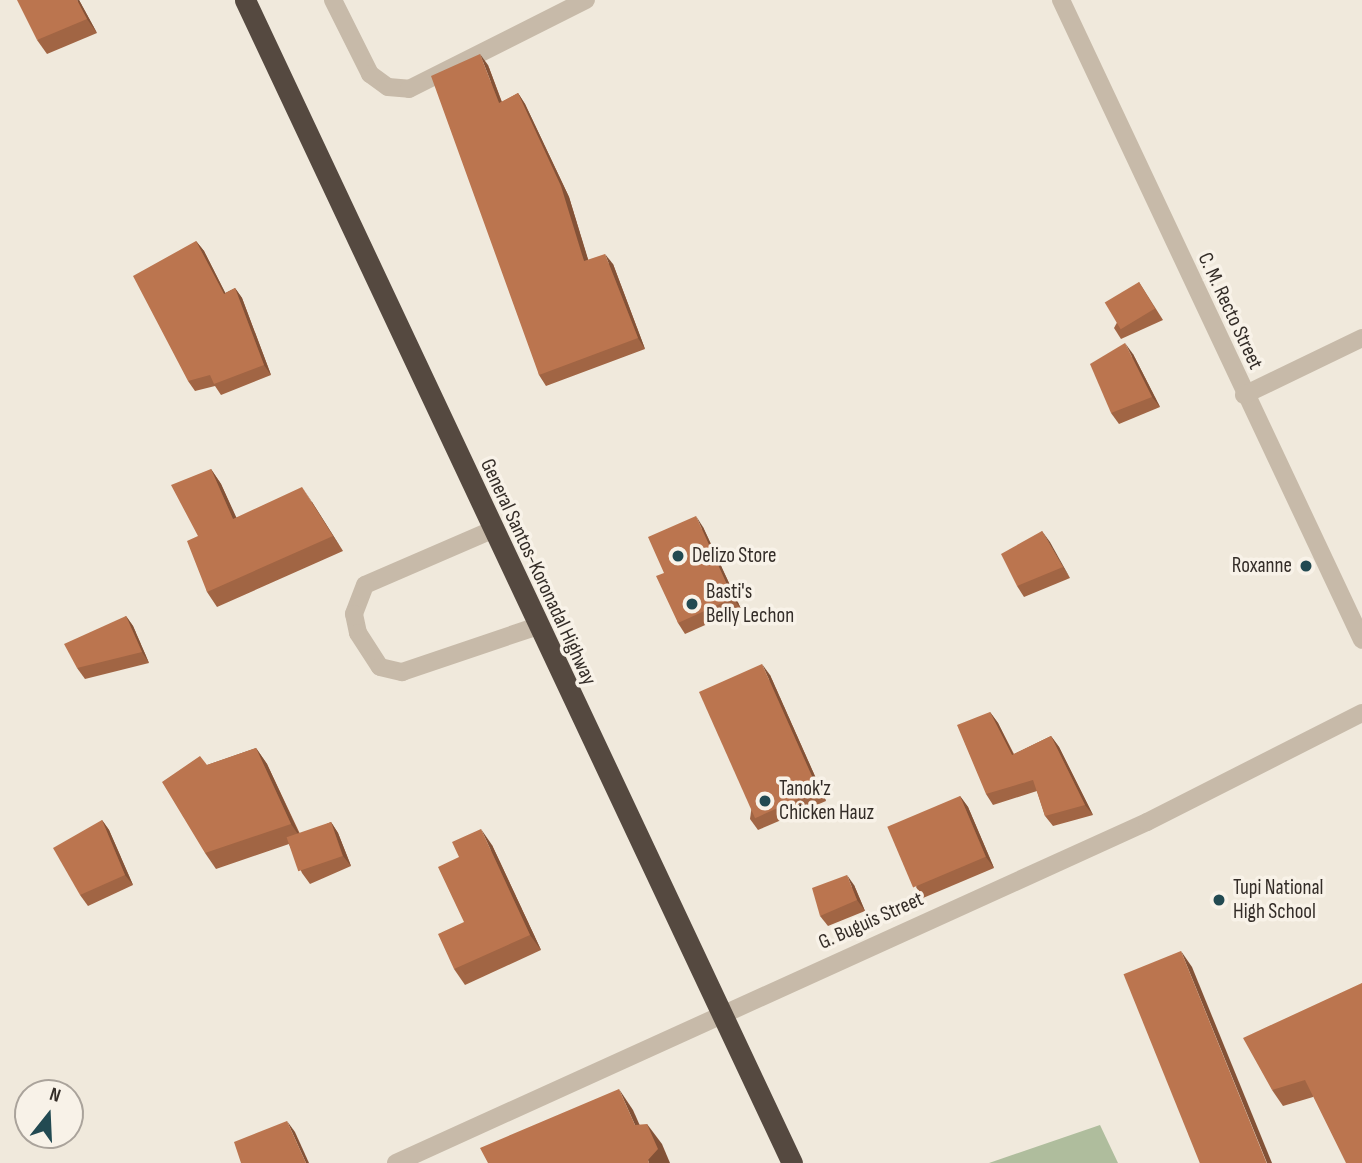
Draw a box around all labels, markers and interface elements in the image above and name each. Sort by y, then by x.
street label: C. M. Recto Street [1192,249,1268,373]
street label: General Santos-Koronadal Highway [474,455,602,689]
place label: Delizo Store [692,543,776,569]
marker: Delizo Store [670,548,686,564]
place label: Roxanne [1232,553,1292,579]
marker: Roxanne [1298,558,1314,574]
place label: Basti's Belly Lechon [706,579,794,629]
marker: Basti's Belly Lechon [684,596,700,612]
place label: Tanok'z Chicken Hauz [779,776,874,826]
marker: Tanok'z Chicken Hauz [757,793,773,809]
place label: Tupi National High School [1233,875,1324,925]
street label: G. Buguis Street [815,887,927,955]
marker: Tupi National High School [1211,892,1227,908]
north arrow [14,1079,84,1149]
text: N [47,1083,63,1108]

